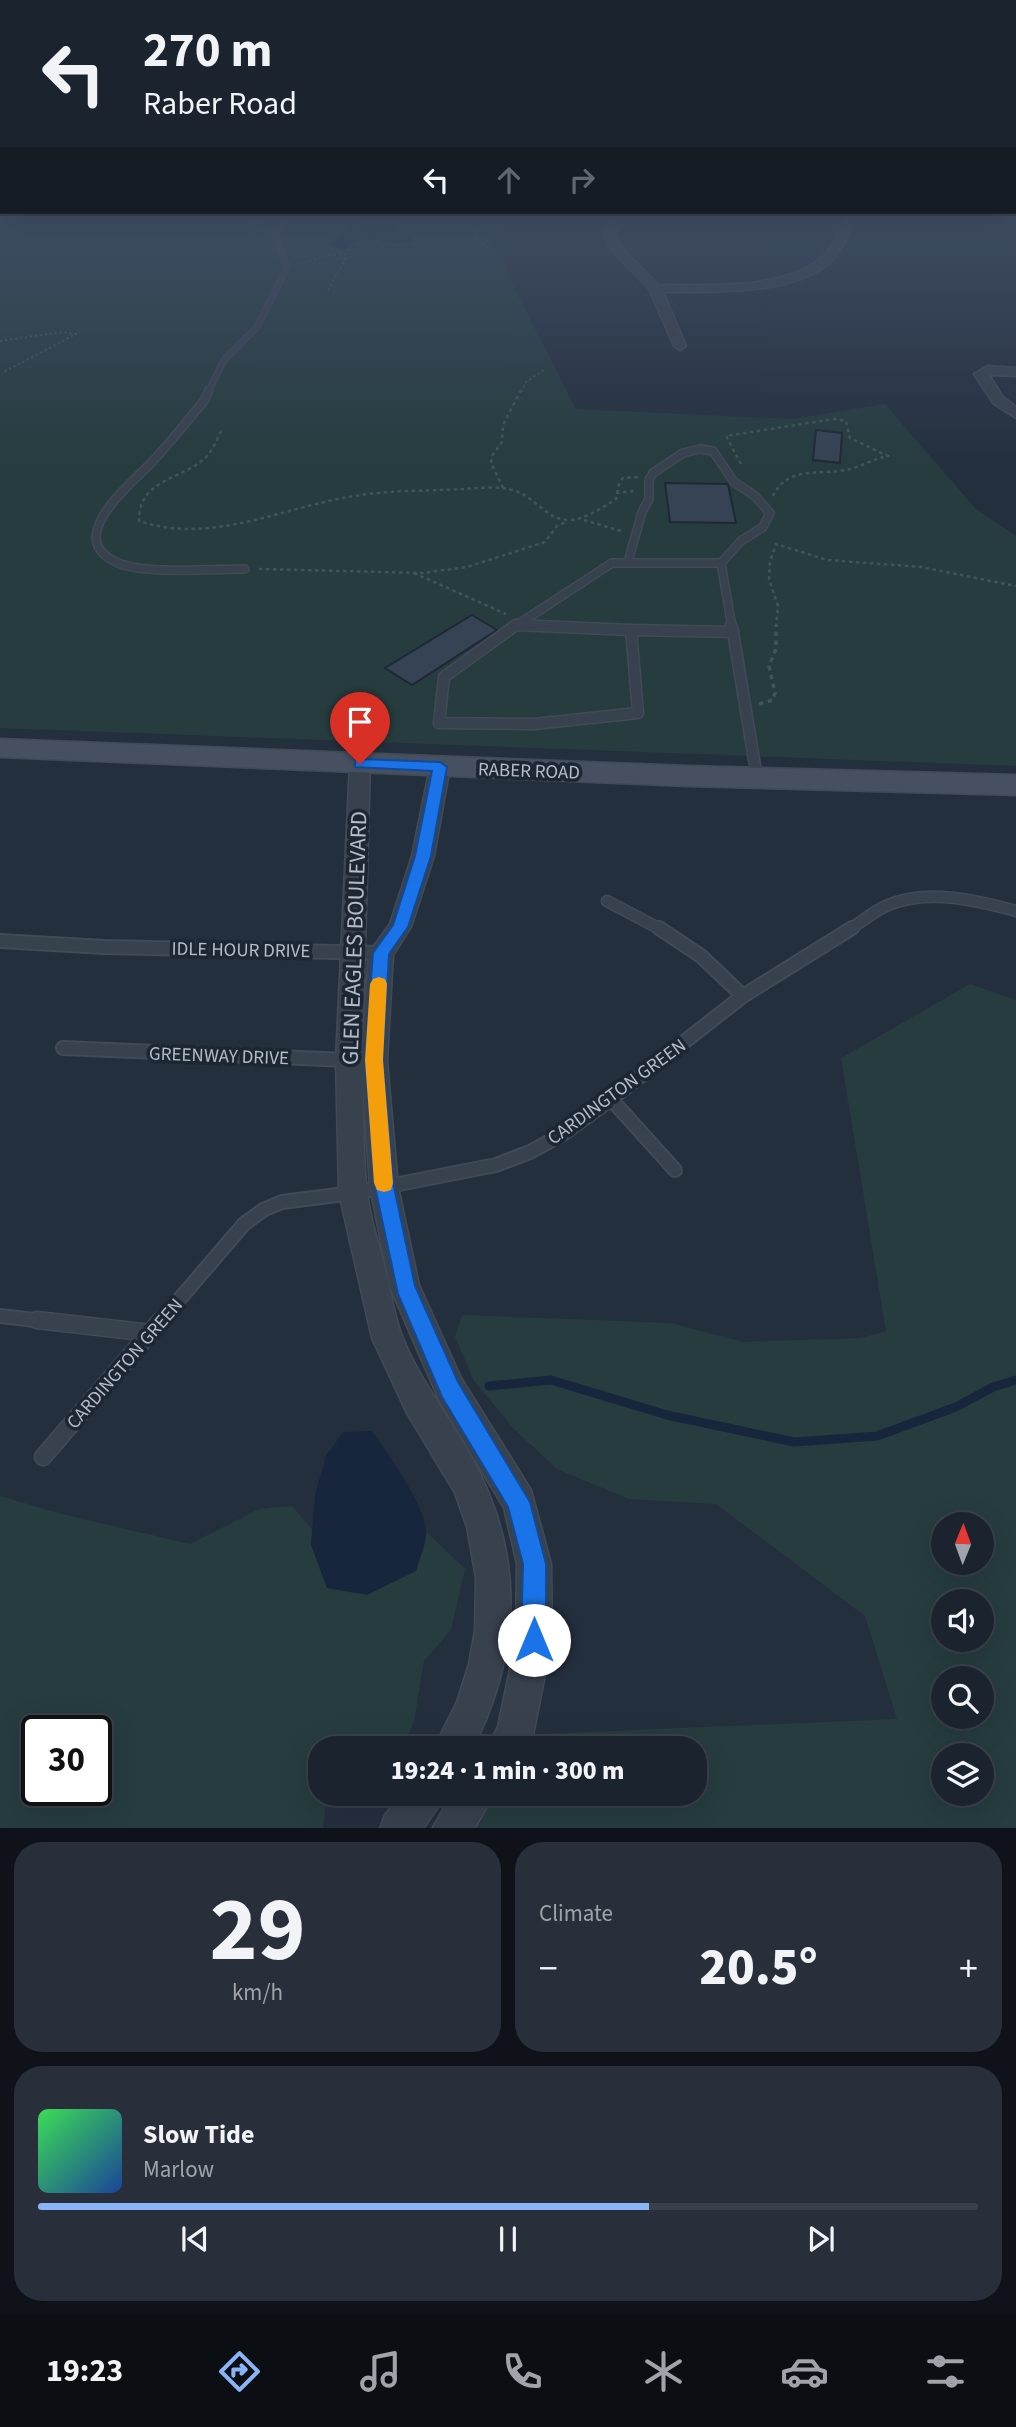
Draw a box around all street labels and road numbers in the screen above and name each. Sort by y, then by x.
street label: RABER ROAD [477,756,580,787]
street label: GLEN EAGLES BOULEVARD [334,811,375,1065]
street label: IDLE HOUR DRIVE [171,936,311,965]
street label: CARDINGTON GREEN [542,1033,692,1152]
street label: GREENWAY DRIVE [149,1041,289,1072]
street label: CARDINGTON GREEN [61,1293,190,1435]

